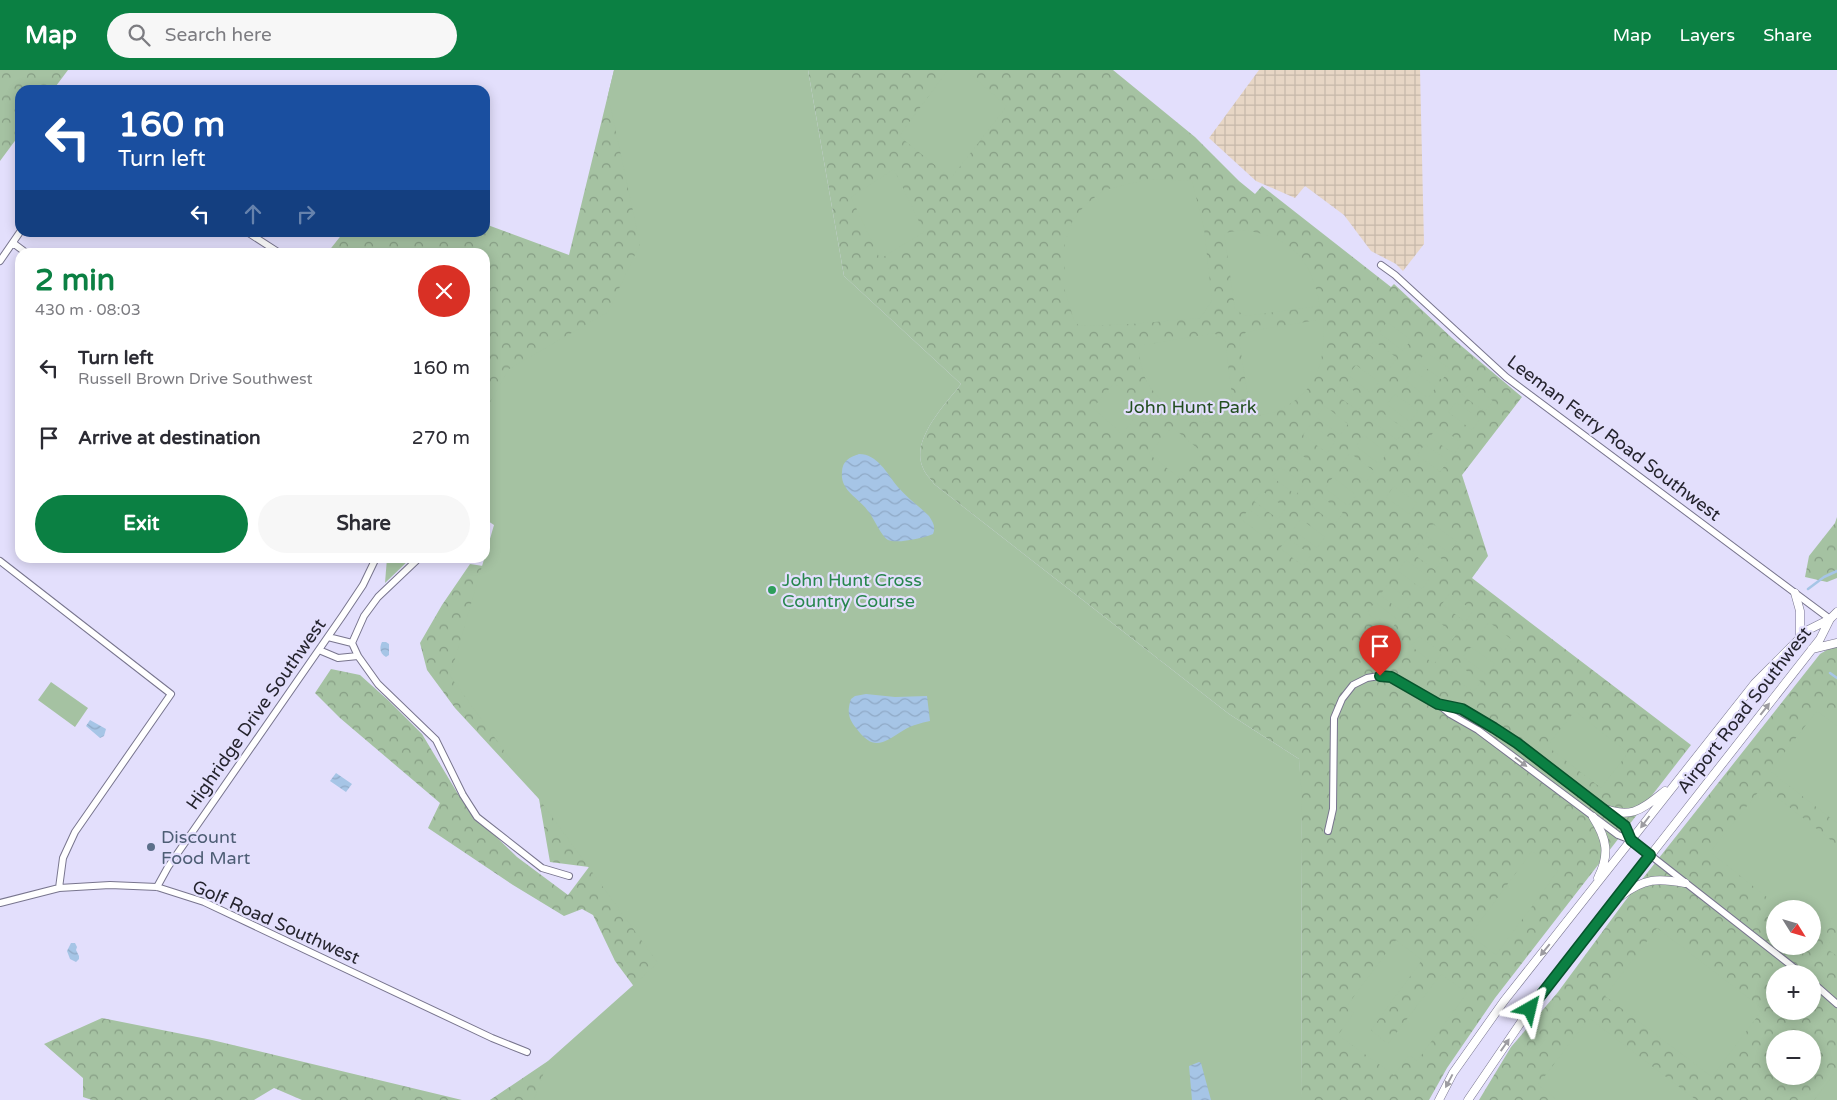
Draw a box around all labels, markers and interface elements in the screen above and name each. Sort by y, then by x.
search box [107,13,457,58]
text: Map [25,21,77,50]
icon: search [125,21,153,49]
text: Search here [165,24,272,46]
text: Map [1613,24,1652,46]
text: Layers [1680,24,1735,46]
text: Share [1763,24,1812,46]
text: 160 m [118,104,225,146]
icon: left [35,105,100,170]
text: Turn left [118,146,206,172]
icon: left [186,200,214,228]
icon: ahead [239,200,267,228]
icon: right [292,200,320,228]
text: 2 min [35,262,115,299]
button: close [418,265,470,317]
text: 430 m · 08:03 [35,300,141,320]
text: Turn left [78,347,154,369]
street label: Leeman Ferry Road Southwest [1503,350,1725,526]
icon: left [35,354,63,382]
text: 160 m [412,357,470,379]
text: Russell Brown Drive Southwest [78,369,313,389]
park label: John Hunt Park [1125,396,1257,418]
icon: arrive [35,424,63,452]
text: Arrive at destination [78,427,261,449]
text: 270 m [412,427,470,449]
button: Exit [35,495,248,553]
button: Share [258,495,470,553]
place label: John Hunt Cross Country Course [782,569,922,612]
marker: John Hunt Cross Country Course [766,584,778,596]
street label: Highridge Drive Southwest [181,614,331,814]
street label: Airport Road Southwest [1672,622,1816,798]
pin [1359,625,1401,676]
icon: arrive [1366,632,1394,660]
one-way arrow [1760,703,1771,716]
one-way arrow [1514,756,1527,767]
one-way arrow [1640,815,1650,828]
place label: Discount Food Mart [161,826,251,869]
marker: Discount Food Mart [145,841,157,853]
street label: Golf Road Southwest [189,875,363,969]
north arrow [1766,900,1821,955]
map controls [1766,900,1821,1085]
one-way arrow [1540,943,1551,956]
button: + [1766,965,1821,1020]
position arrow [1503,982,1555,1034]
button: − [1766,1030,1821,1085]
one-way arrow [1500,1038,1510,1052]
one-way arrow [1445,1073,1453,1088]

